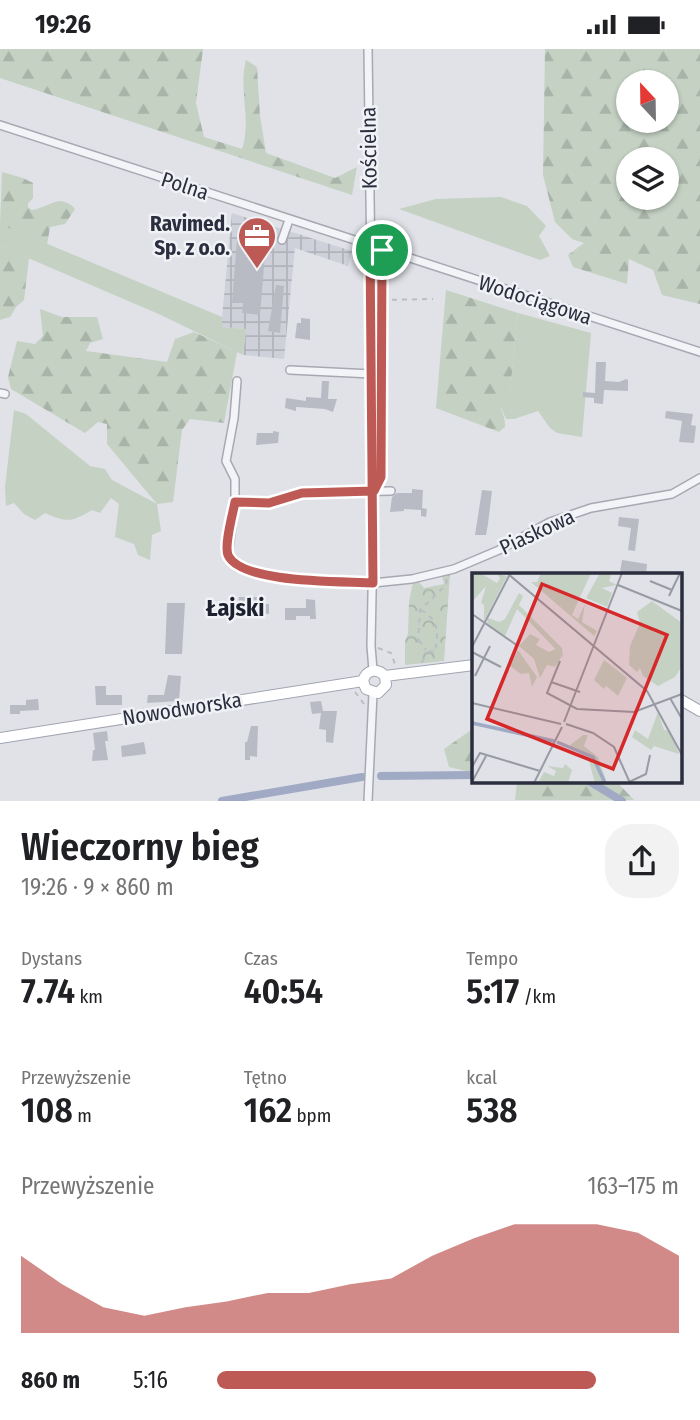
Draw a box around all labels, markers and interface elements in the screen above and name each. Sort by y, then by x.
text: 19:26 [35,9,91,40]
north arrow [616,70,679,133]
map controls [616,70,679,210]
street label: Kościelna [355,107,383,189]
button: layers [616,147,679,210]
street label: Polna [158,166,212,206]
place label: Ravimed. Sp. z o.o. [150,211,230,261]
office icon: Ravimed. Sp. z o.o. [236,215,278,270]
pin [352,220,412,280]
icon: arrive [363,231,401,269]
street label: Wodociągowa [475,269,595,331]
street label: Piaskowa [495,503,579,561]
inset map [472,573,682,783]
district label: Łajski [206,594,264,622]
street label: Nowodworska [120,687,244,731]
text: Wieczorny bieg [21,824,259,870]
button: share [605,824,679,898]
text: 19:26 · 9 × 860 m [21,873,174,901]
text: Dystans [21,947,82,970]
text: Czas [244,947,278,970]
text: Tempo [466,947,518,970]
text: 7.74 [21,970,75,1012]
text: 40:54 [244,970,323,1012]
text: 5:17 [466,970,519,1012]
text: km [75,985,103,1008]
text: /km [519,985,556,1008]
text: Przewyższenie [21,1066,131,1089]
text: Tętno [244,1066,287,1089]
text: kcal [466,1066,497,1089]
text: 108 [21,1089,73,1131]
text: 162 [244,1089,292,1131]
text: 538 [466,1089,518,1131]
text: m [73,1104,92,1127]
text: bpm [292,1104,331,1127]
text: Przewyższenie [21,1172,154,1200]
text: 163–175 m [588,1172,679,1200]
text: 860 m [21,1366,80,1394]
text: 5:16 [133,1366,168,1394]

